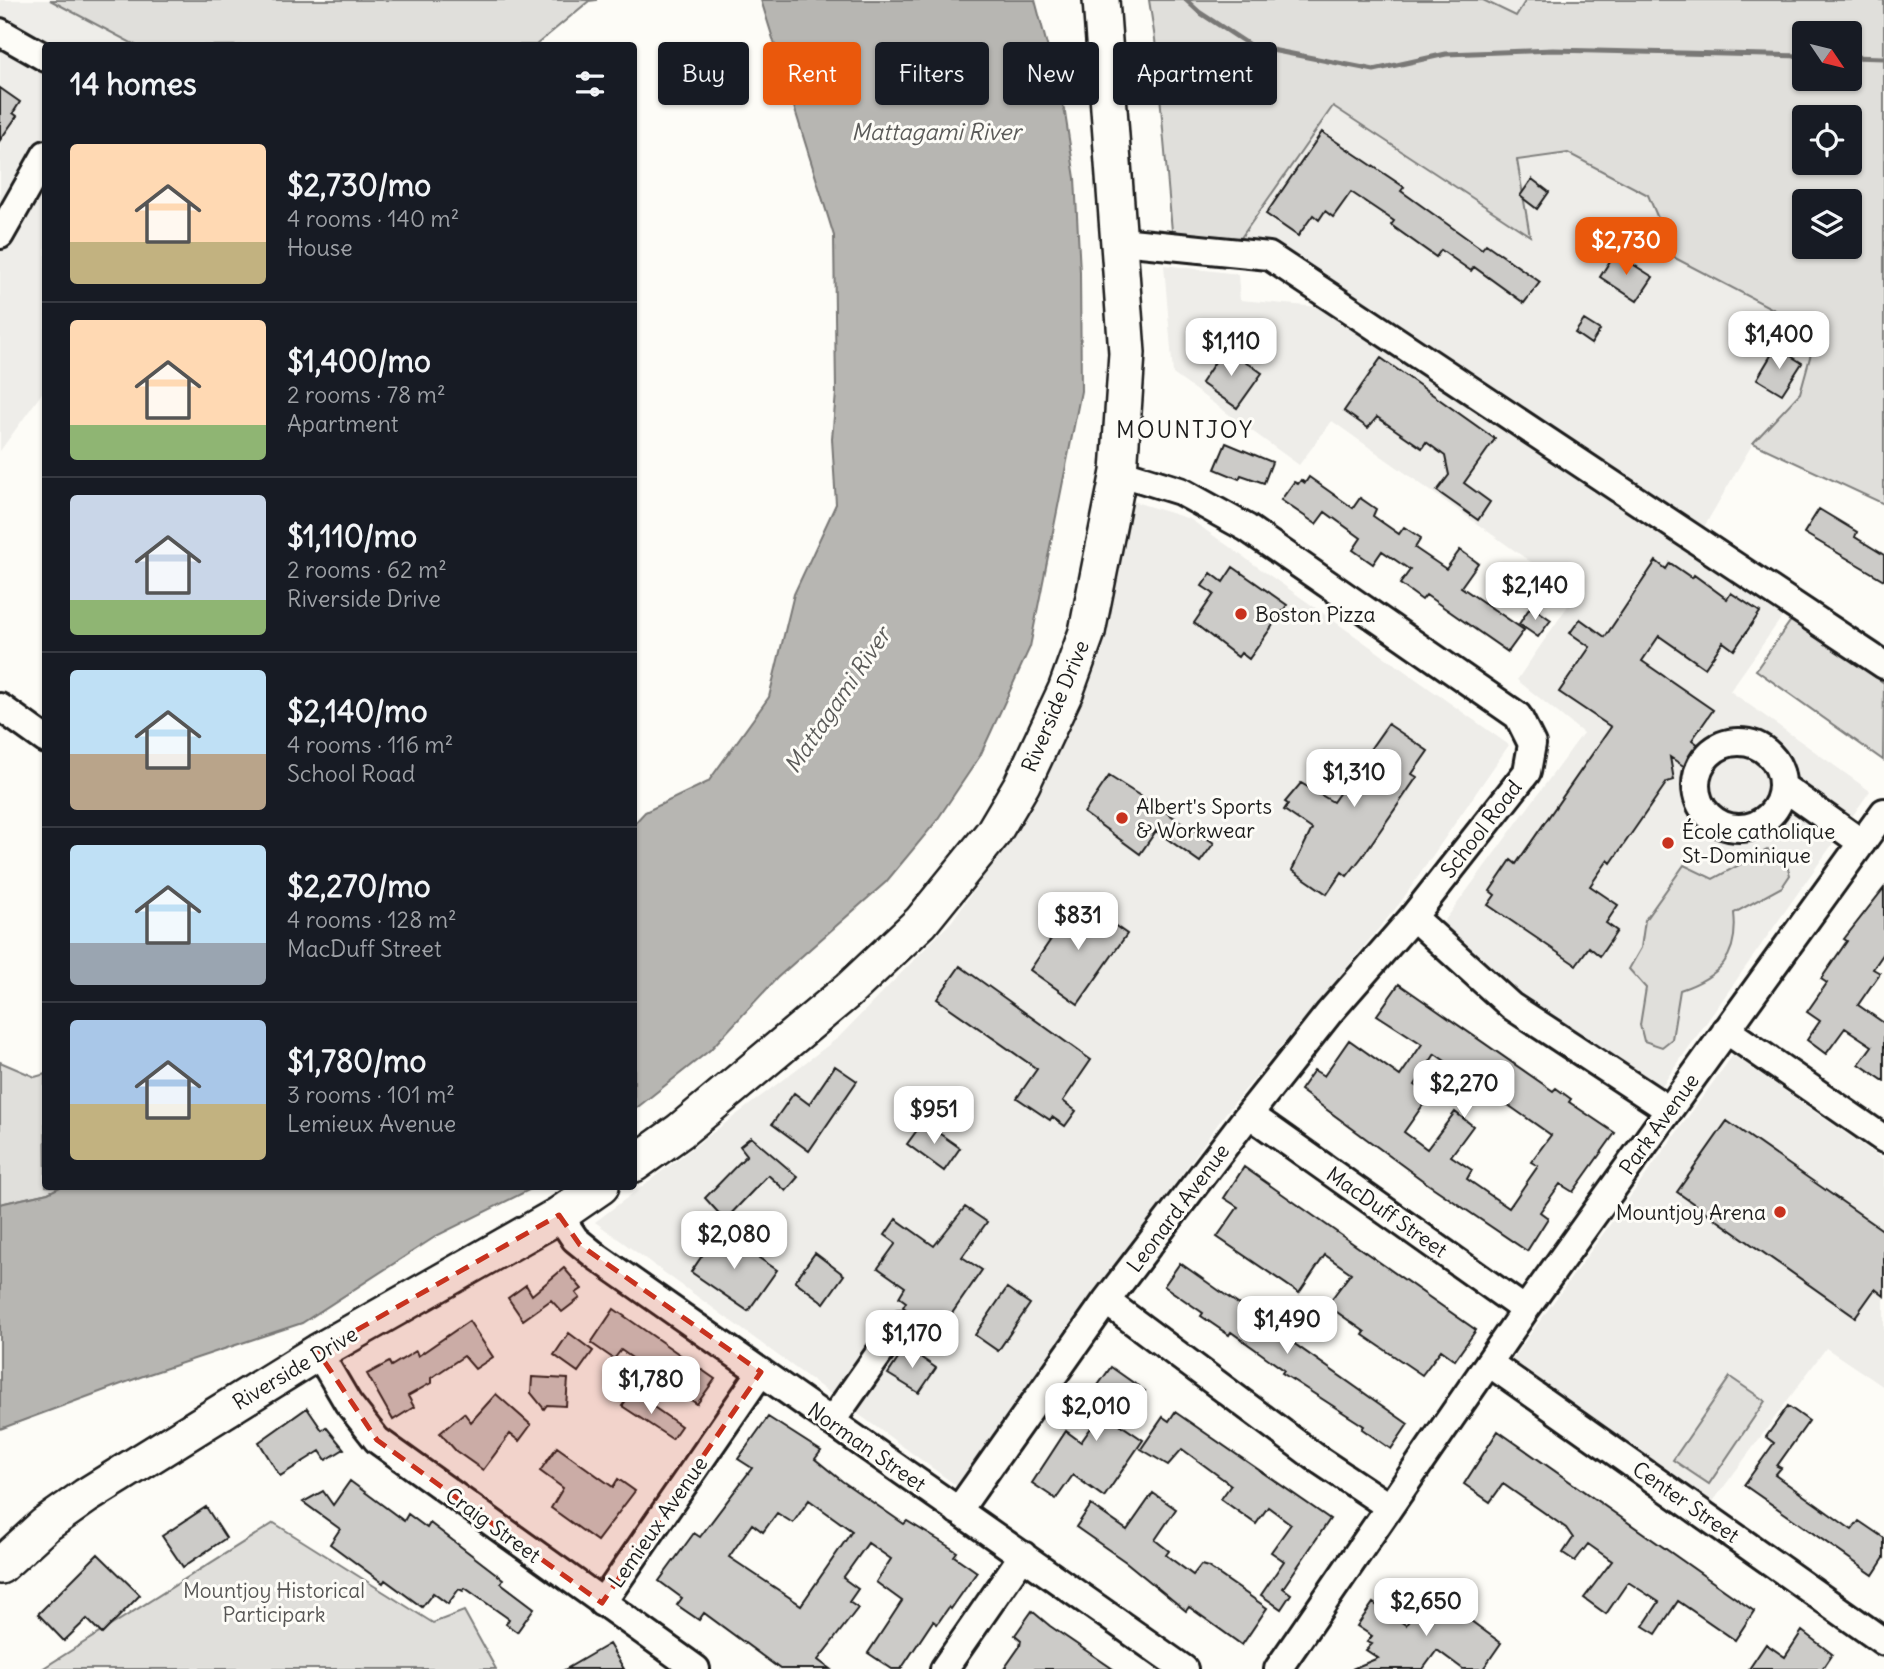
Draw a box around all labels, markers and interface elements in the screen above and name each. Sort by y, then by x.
north arrow [1792,21,1862,91]
map controls [1792,21,1862,259]
chip: Buy [658,42,749,105]
chip: Rent [763,42,861,105]
chip: Filters [875,42,989,105]
chip: New [1003,42,1099,105]
chip: Apartment [1113,42,1277,105]
text: 14 homes [70,65,197,103]
icon: filters [571,65,609,103]
button: locate [1792,105,1862,175]
water label: Mattagami River [851,117,1023,146]
text: $2,730/mo [287,166,431,204]
icon: home [126,172,210,256]
button: layers [1792,189,1862,259]
text: 4 rooms · 140 m² [287,204,459,233]
pin: $2,730 [1569,218,1683,277]
text: $2,730 [1591,225,1661,254]
text: House [287,233,353,262]
pin: $1,400 [1722,312,1836,371]
pin: $1,110 [1174,318,1288,378]
text: $1,400 [1744,319,1814,348]
text: $1,110 [1202,326,1260,355]
text: $1,400/mo [287,342,431,380]
icon: home [126,348,210,432]
text: 2 rooms · 78 m² [287,380,446,409]
text: Apartment [287,409,399,438]
district label: MOUNTJOY [1116,415,1254,444]
text: $1,110/mo [287,517,417,555]
icon: home [126,523,210,607]
text: 2 rooms · 62 m² [287,555,447,584]
pin: $2,140 [1478,562,1592,622]
text: $2,140 [1502,570,1568,599]
text: Riverside Drive [287,584,441,613]
place label: Boston Pizza [1255,601,1375,628]
marker: Boston Pizza [1233,606,1249,622]
water label: Mattagami River [778,619,898,778]
street label: Riverside Drive [1015,636,1095,776]
text: $2,140/mo [287,692,428,730]
icon: home [126,698,210,782]
text: 4 rooms · 116 m² [287,730,453,759]
pin: $1,310 [1297,750,1411,809]
text: $1,310 [1322,757,1386,786]
text: School Road [287,759,415,788]
street label: School Road [1434,775,1528,883]
place label: Albert's Sports & Workwear [1136,793,1272,844]
marker: Albert's Sports & Workwear [1114,810,1130,826]
place label: École catholique St-Dominique [1682,818,1835,869]
marker: École catholique St-Dominique [1660,835,1676,851]
text: $2,270/mo [287,867,431,905]
icon: home [126,873,210,957]
pin: $831 [1037,892,1119,952]
text: $831 [1054,900,1102,929]
text: 4 rooms · 128 m² [287,905,457,934]
text: MacDuff Street [287,934,442,963]
text: $1,780/mo [287,1042,426,1080]
icon: home [126,1048,210,1132]
pin: $2,270 [1407,1060,1521,1120]
text: $2,270 [1429,1068,1499,1097]
street label: Park Avenue [1613,1068,1705,1180]
text: 3 rooms · 101 m² [287,1080,455,1109]
pin: $951 [893,1086,975,1146]
text: $951 [910,1094,958,1123]
text: Lemieux Avenue [287,1109,456,1138]
street label: Leonard Avenue [1121,1138,1235,1278]
street label: MacDuff Street [1321,1160,1453,1264]
place label: Mountjoy Arena [1616,1199,1766,1226]
marker: Mountjoy Arena [1772,1204,1788,1220]
pin: $2,080 [677,1212,791,1271]
text: $2,080 [697,1219,771,1248]
pin: $1,490 [1230,1296,1344,1356]
text: $1,490 [1253,1304,1321,1333]
pin: $1,170 [855,1310,969,1370]
text: $1,170 [882,1318,942,1347]
street label: Riverside Drive [228,1320,362,1416]
pin: $1,780 [594,1356,708,1416]
text: $1,780 [618,1364,684,1393]
pin: $2,010 [1039,1384,1153,1443]
text: $2,010 [1061,1391,1131,1420]
street label: Norman Street [803,1396,931,1498]
street label: Lemieux Avenue [603,1451,713,1593]
street label: Center Street [1627,1455,1745,1549]
street label: Craig Street [440,1481,546,1569]
park label: Mountjoy Historical Participark [183,1577,365,1628]
pin: $2,650 [1369,1578,1483,1638]
text: $2,650 [1390,1586,1462,1615]

